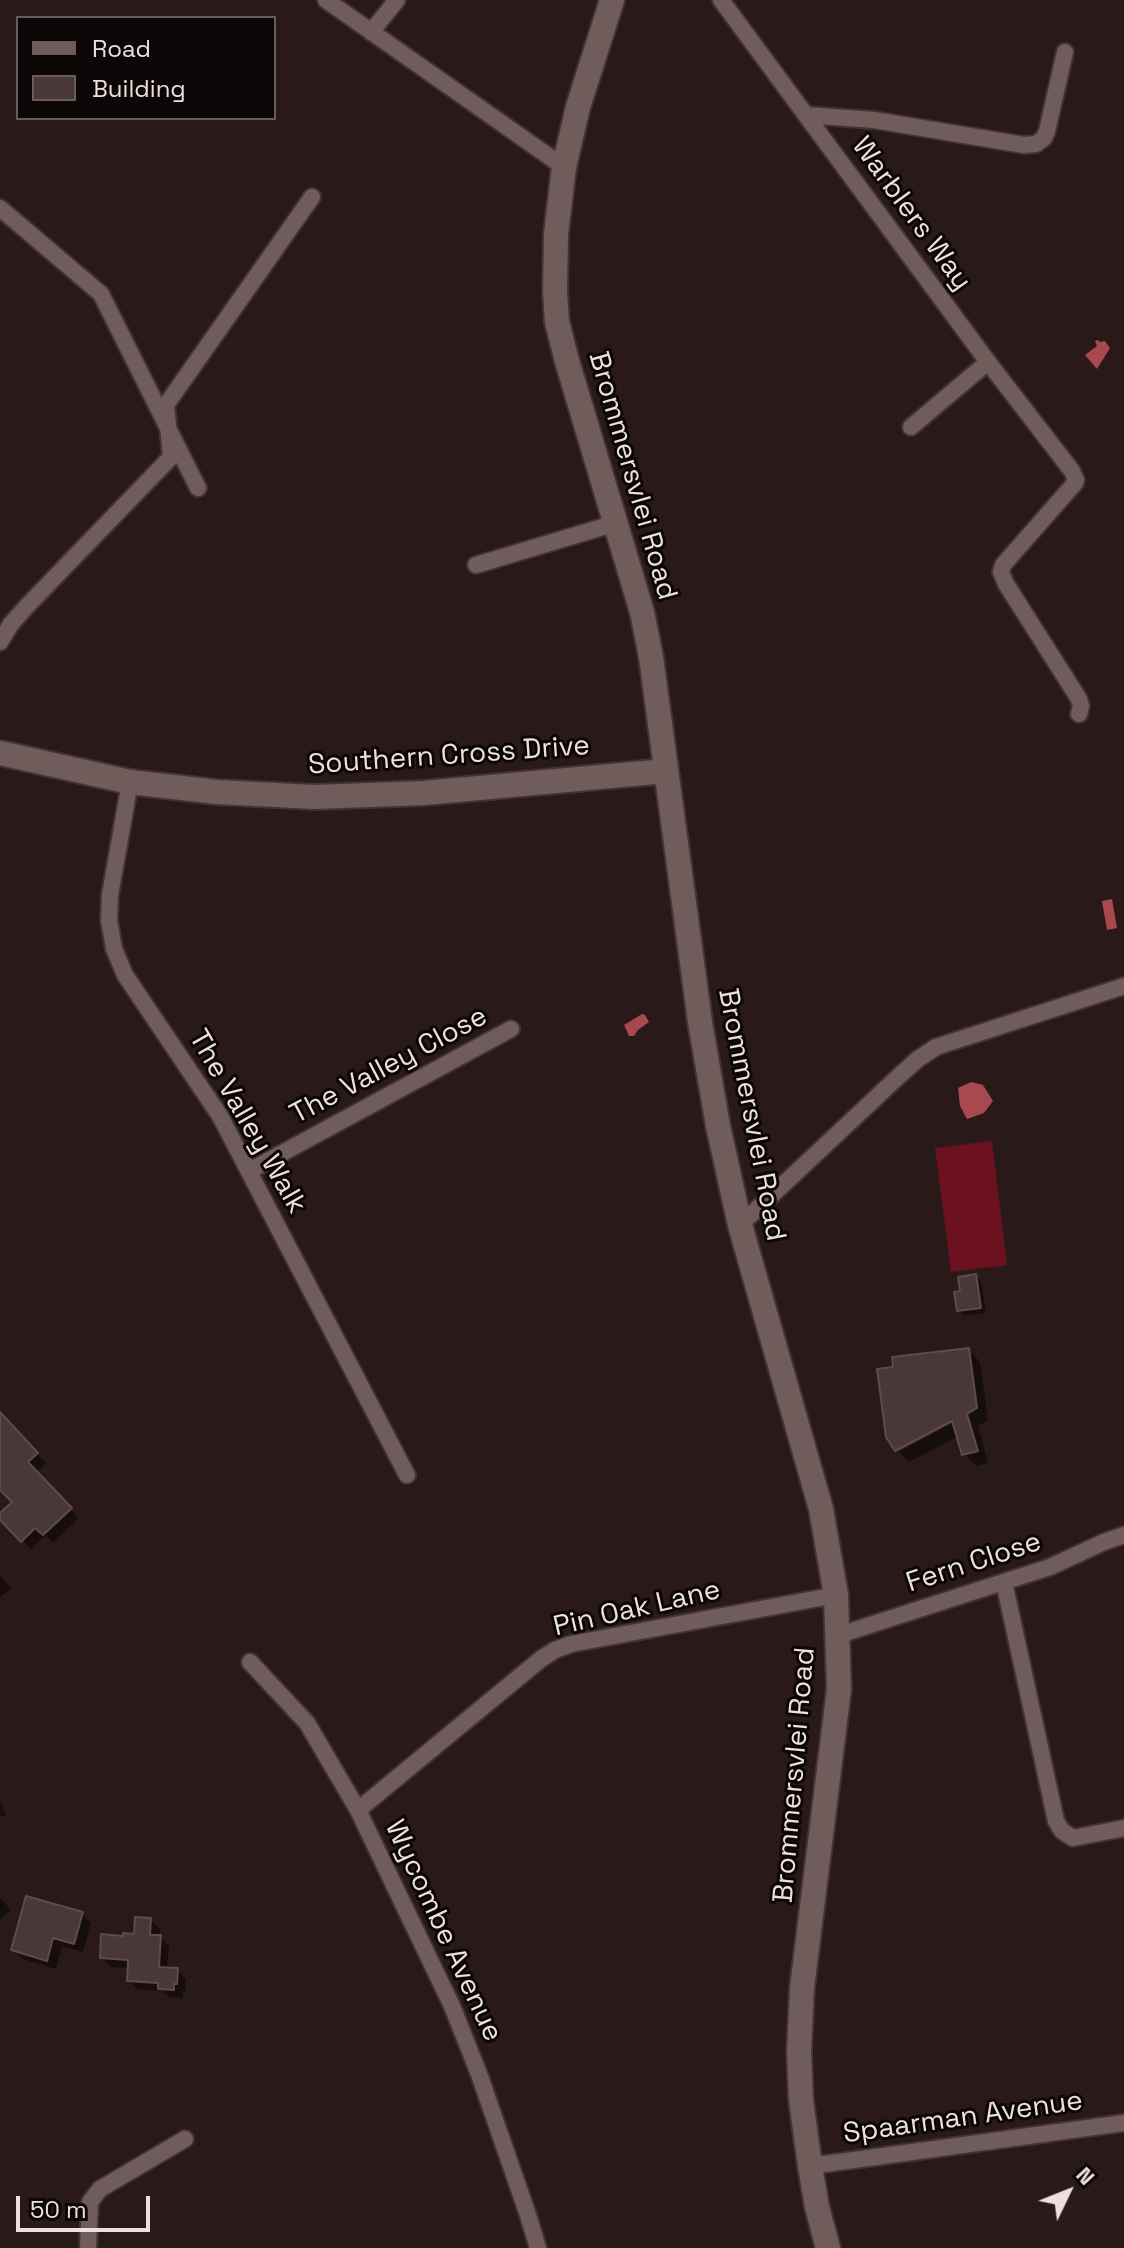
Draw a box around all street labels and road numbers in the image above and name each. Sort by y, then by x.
street label: Warblers Way [844,131,978,297]
street label: Brommersvlei Road [581,348,683,604]
street label: Southern Cross Drive [307,729,591,783]
street label: Brommersvlei Road [710,986,792,1244]
street label: The Valley Close [285,1000,493,1132]
street label: The Valley Walk [181,1024,313,1220]
street label: Fern Close [902,1525,1046,1601]
street label: Pin Oak Lane [550,1573,724,1645]
street label: Brommersvlei Road [767,1646,823,1904]
street label: Wycombe Avenue [377,1815,509,2047]
street label: Spaarman Avenue [841,2085,1085,2151]

